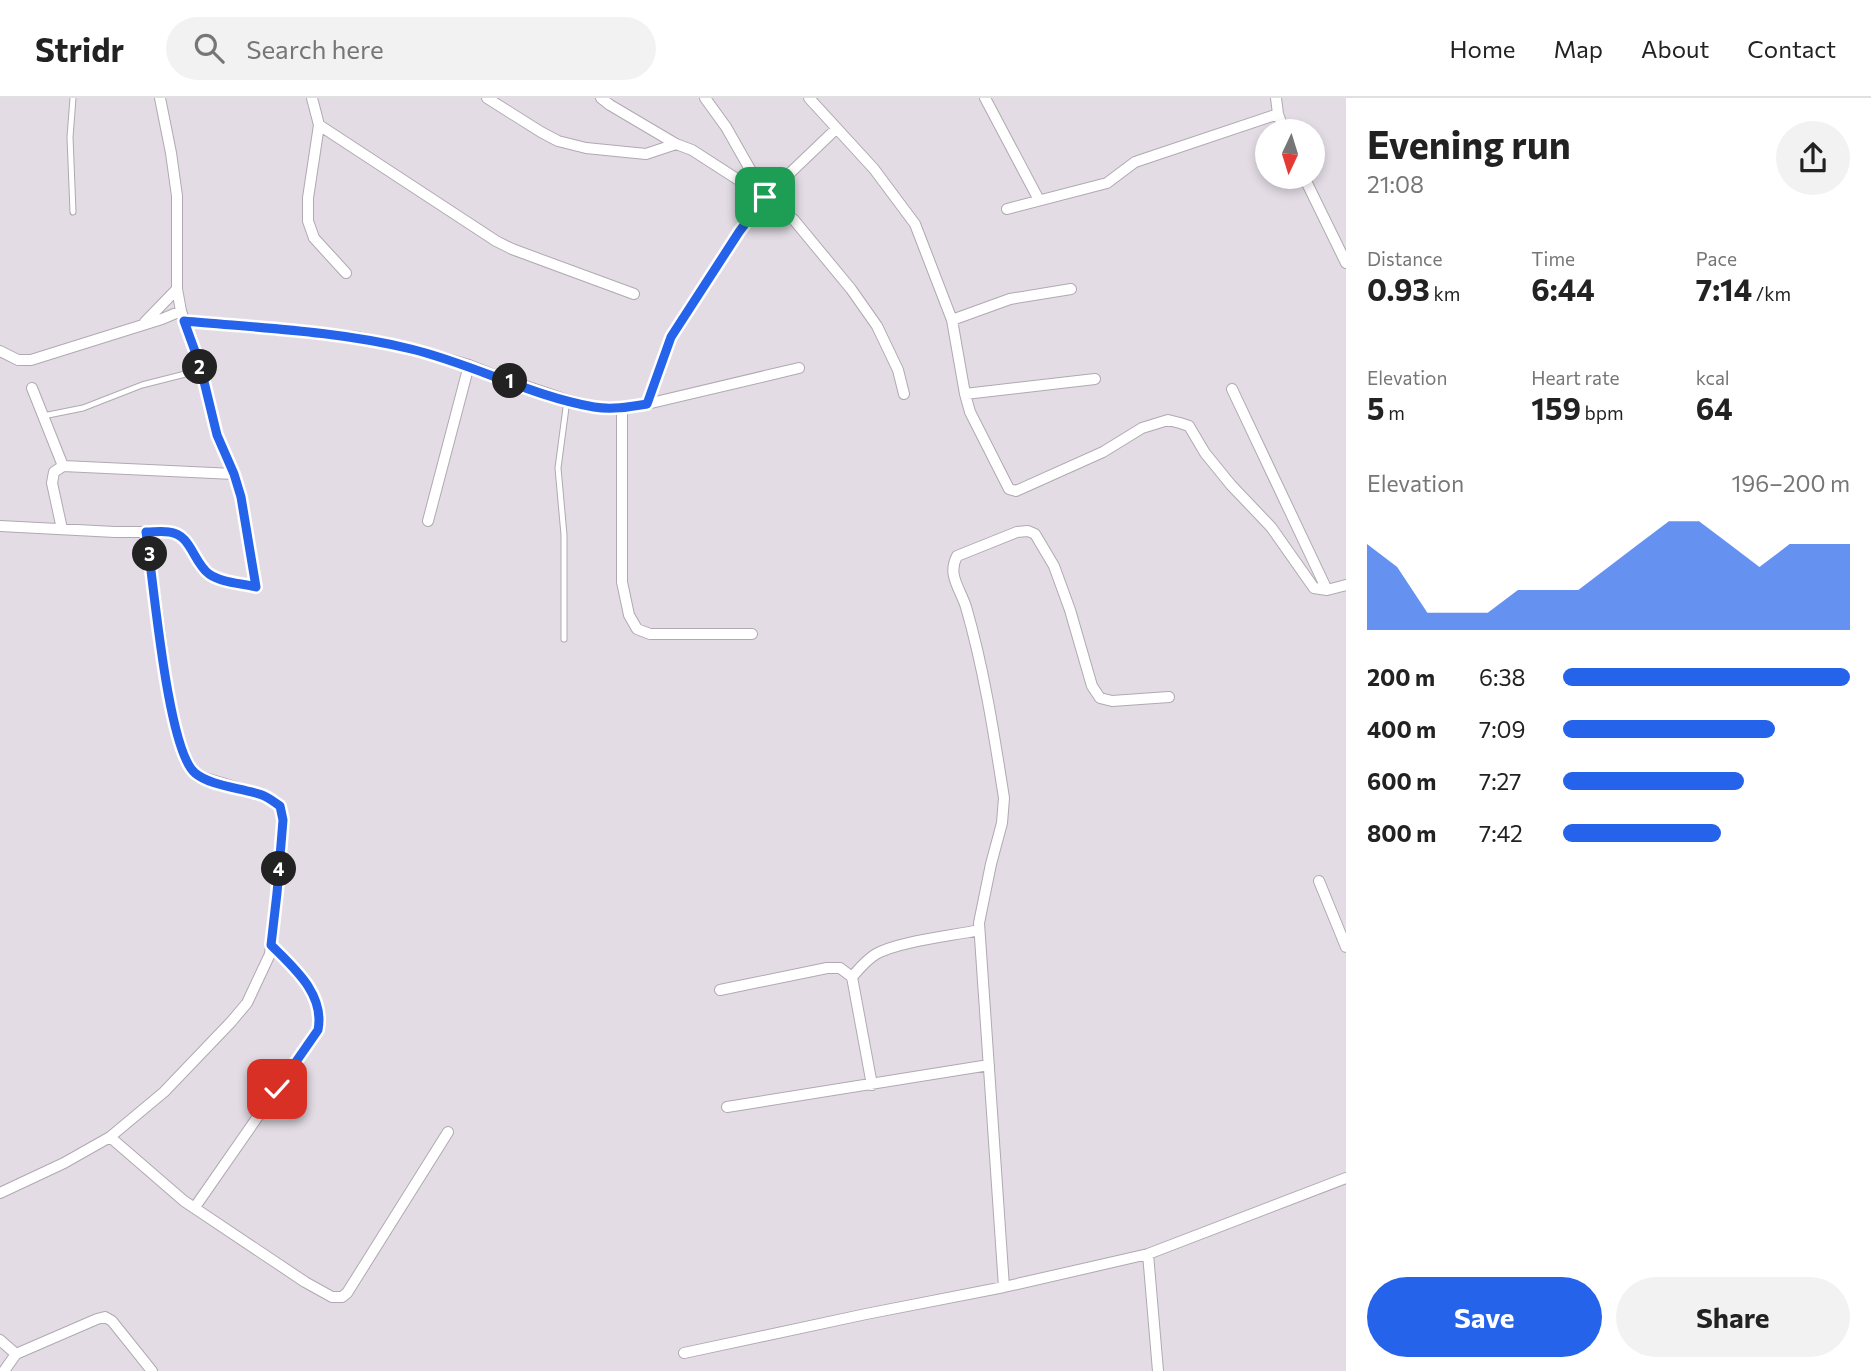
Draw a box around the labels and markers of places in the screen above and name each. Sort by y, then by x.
pin [735,167,795,227]
pin: 2 [182,350,218,384]
pin: 1 [492,364,528,398]
pin: 3 [132,536,168,572]
pin: 4 [262,852,296,886]
pin [247,1059,307,1119]

